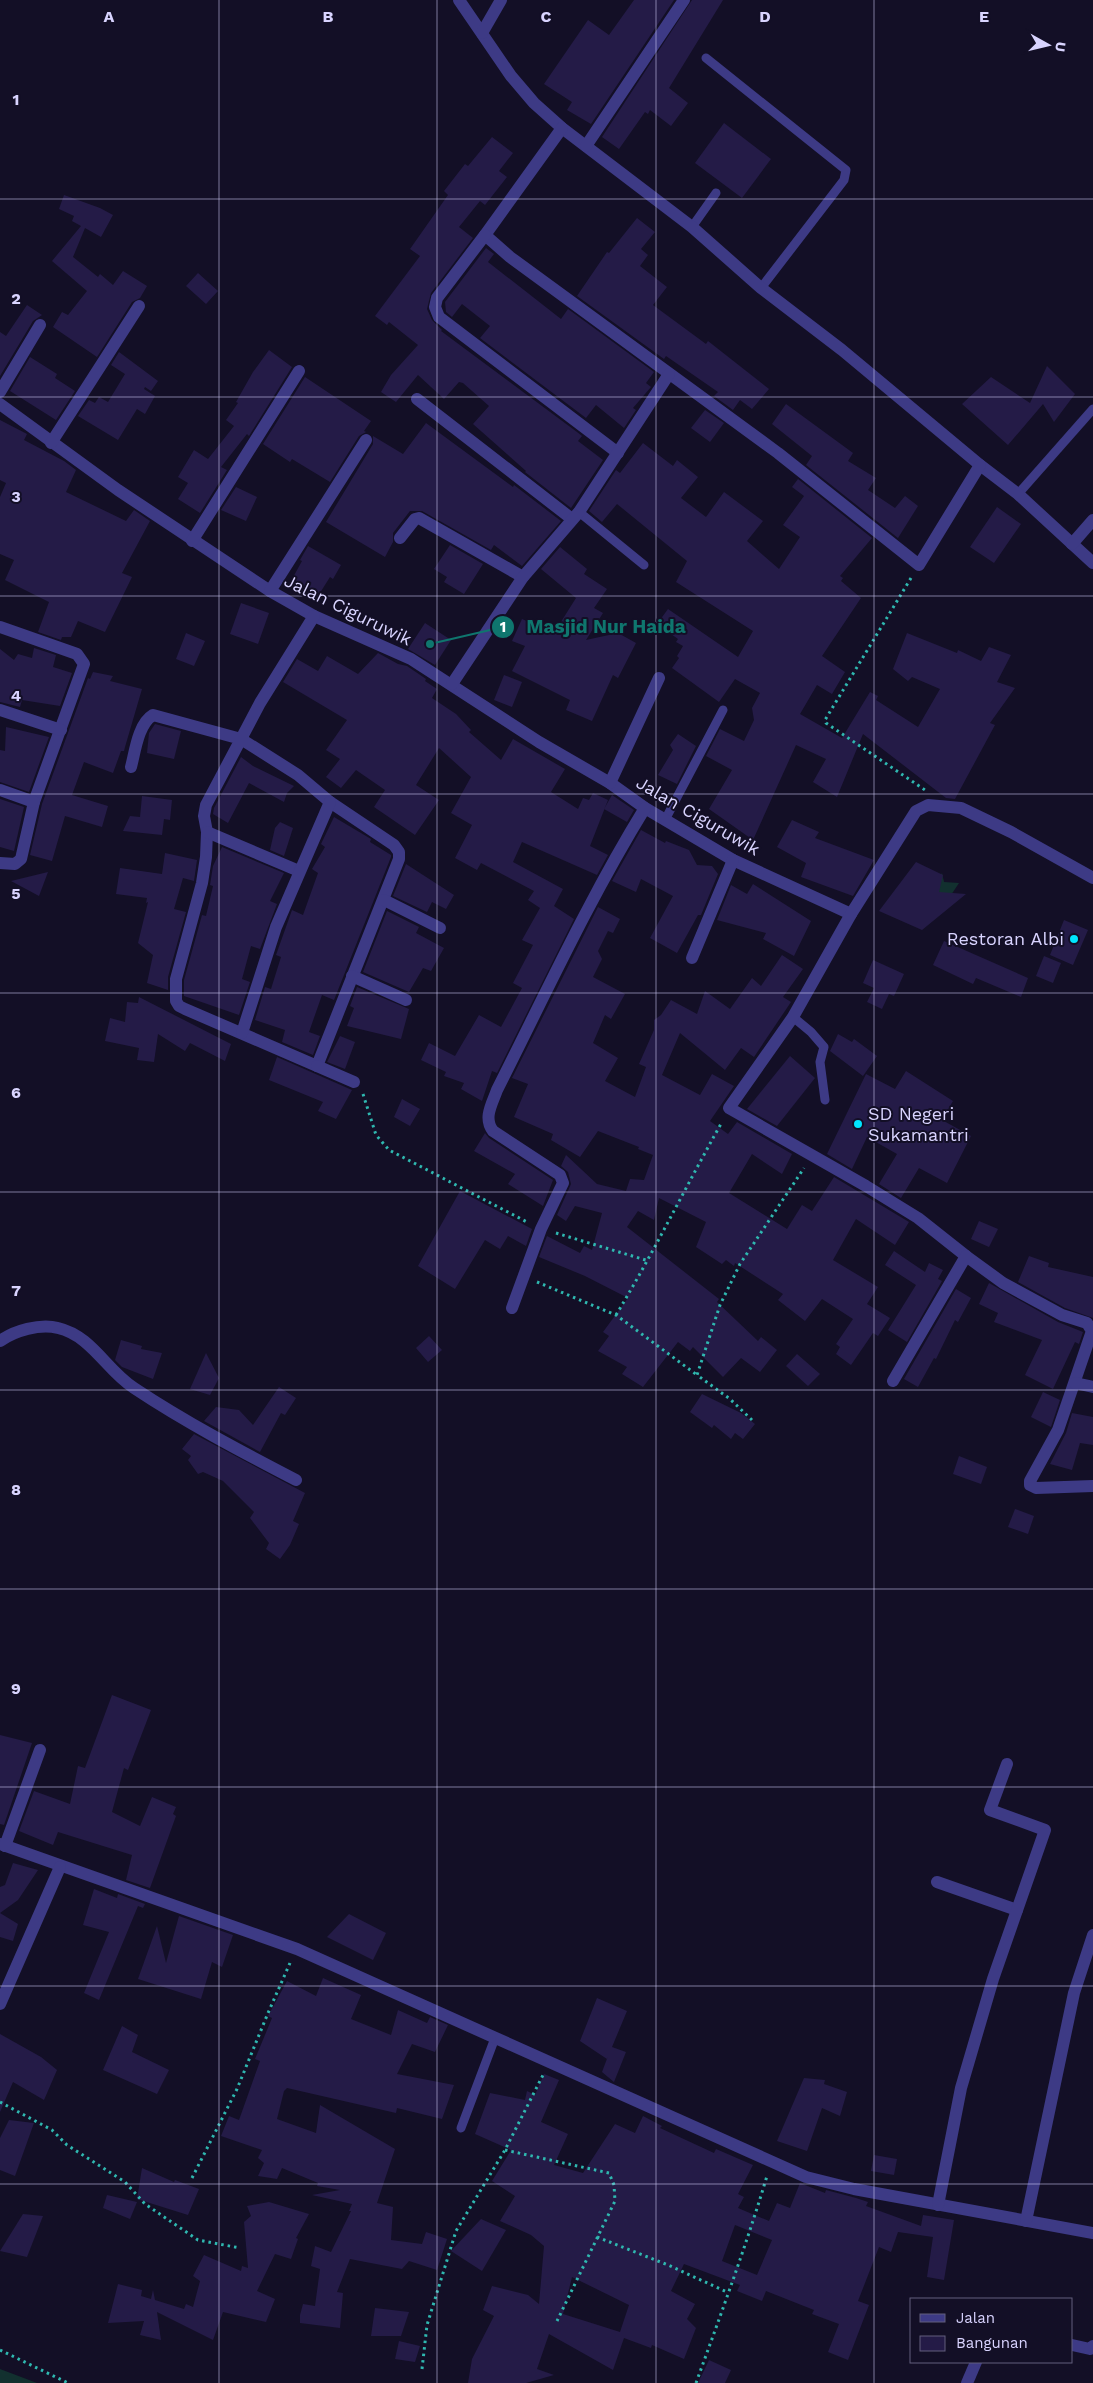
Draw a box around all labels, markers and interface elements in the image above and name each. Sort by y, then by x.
text: A [104,7,115,26]
text: B [323,7,334,26]
text: C [541,7,552,26]
text: D [759,7,771,26]
text: E [979,7,989,26]
north arrow [1023,20,1073,70]
text: U [1052,41,1069,53]
text: 1 [13,90,19,109]
text: 2 [11,289,21,308]
text: 3 [11,487,21,506]
street label: Jalan Ciguruwik [281,570,415,650]
callout: Masjid Nur Haida [491,610,696,644]
text: Masjid Nur Haida [526,615,686,638]
text: 1 [500,618,506,636]
text: 4 [11,686,21,705]
street label: Jalan Ciguruwik [633,772,764,859]
text: 5 [11,884,21,903]
place label: Restoran Albi [947,928,1064,949]
marker: Restoran Albi [1068,933,1080,945]
text: 6 [11,1083,21,1102]
place label: SD Negeri Sukamantri [868,1103,969,1145]
marker: SD Negeri Sukamantri [852,1118,864,1130]
text: 7 [11,1281,21,1300]
text: 8 [11,1480,21,1499]
text: 9 [11,1679,21,1698]
legend [910,2298,1073,2363]
text: Jalan [956,2309,995,2327]
text: Bangunan [956,2334,1028,2352]

